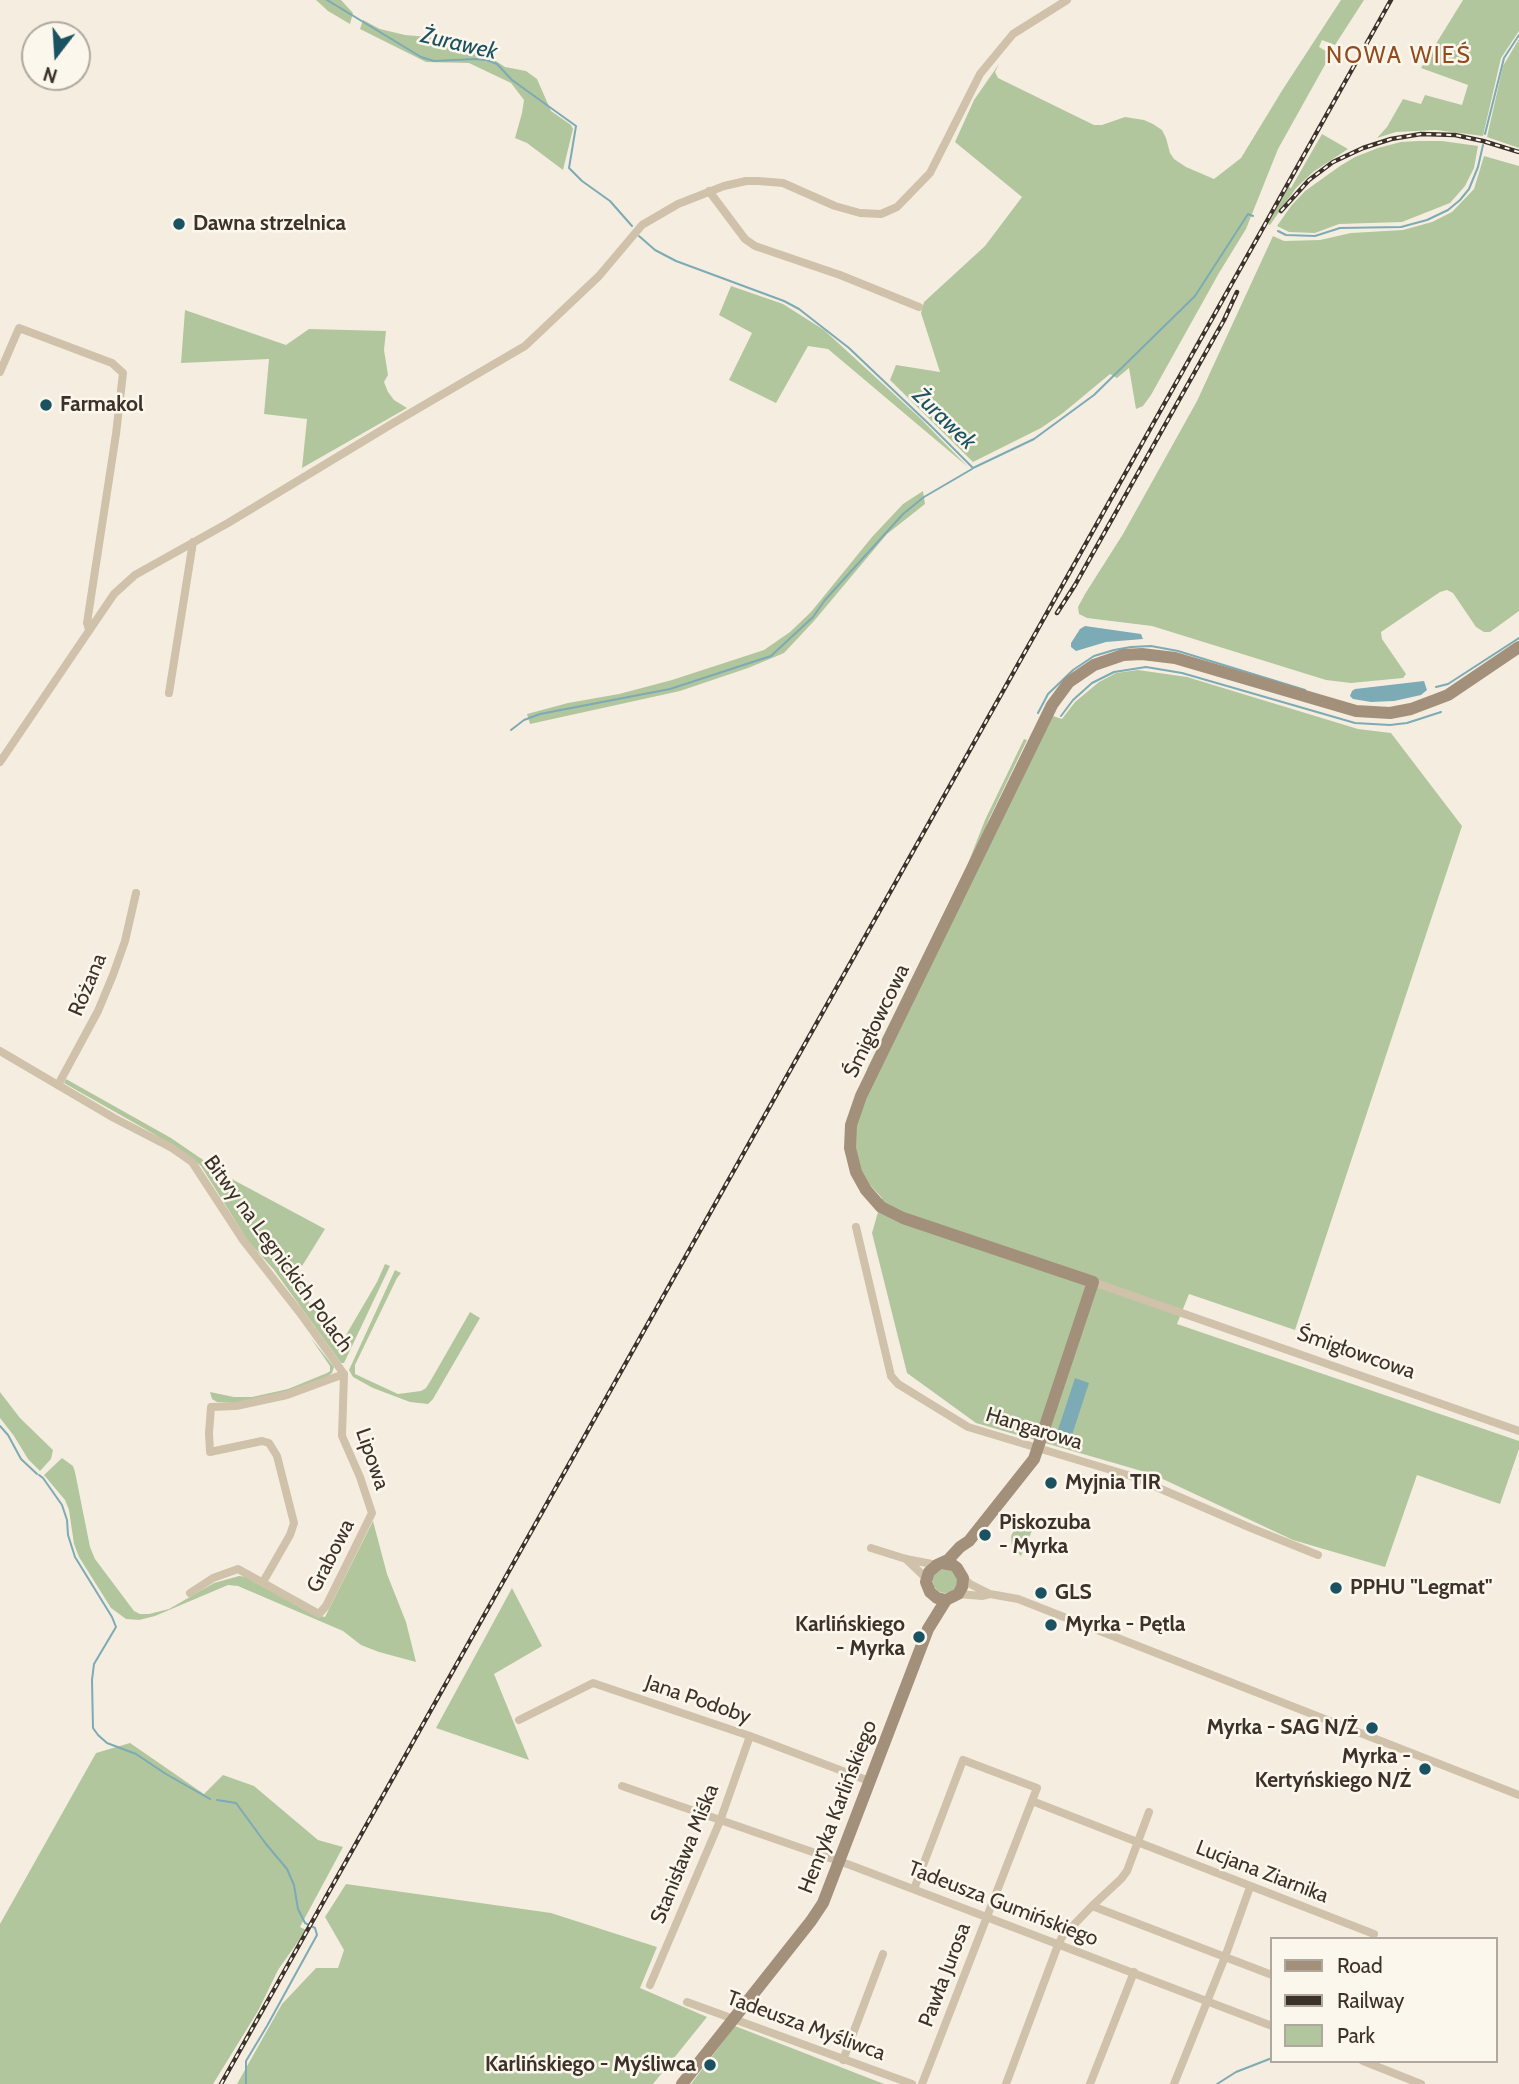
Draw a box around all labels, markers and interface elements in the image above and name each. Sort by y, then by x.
north arrow [21,21,91,91]
water label: Żurawek [418,22,500,66]
district label: NOWA WIEŚ [1327,42,1471,70]
text: N [41,62,60,88]
place label: Dawna strzelnica [193,211,346,237]
marker: Dawna strzelnica [171,216,187,232]
water label: Żurawek [907,382,981,456]
place label: Farmakol [60,392,144,418]
marker: Farmakol [38,397,54,413]
street label: Różana [64,950,112,1020]
street label: Śmigłowcowa [839,960,915,1082]
street label: Bitwy na Legnickich Polach [198,1151,358,1357]
street label: Śmigłowcowa [1294,1321,1418,1385]
street label: Hangarowa [982,1402,1086,1456]
street label: Lipowa [350,1425,394,1493]
place label: Myjnia TIR [1065,1470,1161,1496]
marker: Myjnia TIR [1043,1475,1059,1491]
place label: Piskozuba - Myrka [999,1510,1091,1560]
street label: Grabowa [302,1515,360,1597]
marker: Piskozuba - Myrka [977,1527,993,1543]
place label: PPHU "Legmat" [1350,1575,1493,1601]
place label: GLS [1055,1580,1092,1606]
marker: PPHU "Legmat" [1328,1580,1344,1596]
marker: GLS [1033,1585,1049,1601]
place label: Karlińskiego - Myrka [795,1612,905,1662]
place label: Myrka - Pętla [1065,1612,1185,1638]
marker: Myrka - Pętla [1043,1617,1059,1633]
marker: Karlińskiego - Myrka [911,1629,927,1645]
street label: Jana Podoby [642,1670,754,1730]
place label: Myrka - SAG N/Ż [1206,1715,1358,1741]
street label: Henryka Karlińskiego [793,1717,883,1897]
marker: Myrka - SAG N/Ż [1364,1720,1380,1736]
place label: Myrka - Kertyńskiego N/Ż [1255,1744,1411,1794]
marker: Myrka - Kertyńskiego N/Ż [1417,1761,1433,1777]
street label: Stanisława Miśka [646,1781,724,1927]
street label: Lucjana Ziarnika [1192,1835,1332,1909]
street label: Tadeusza Gumińskiego [904,1856,1102,1952]
street label: Pawła Jurosa [914,1919,976,2031]
legend [1270,1937,1498,2063]
text: Road [1337,1953,1383,1978]
street label: Tadeusza Myśliwca [723,1986,889,2066]
text: Railway [1337,1988,1404,2013]
text: Park [1337,2023,1375,2048]
place label: Karlińskiego - Myśliwca [485,2052,696,2078]
marker: Karlińskiego - Myśliwca [702,2057,718,2073]

